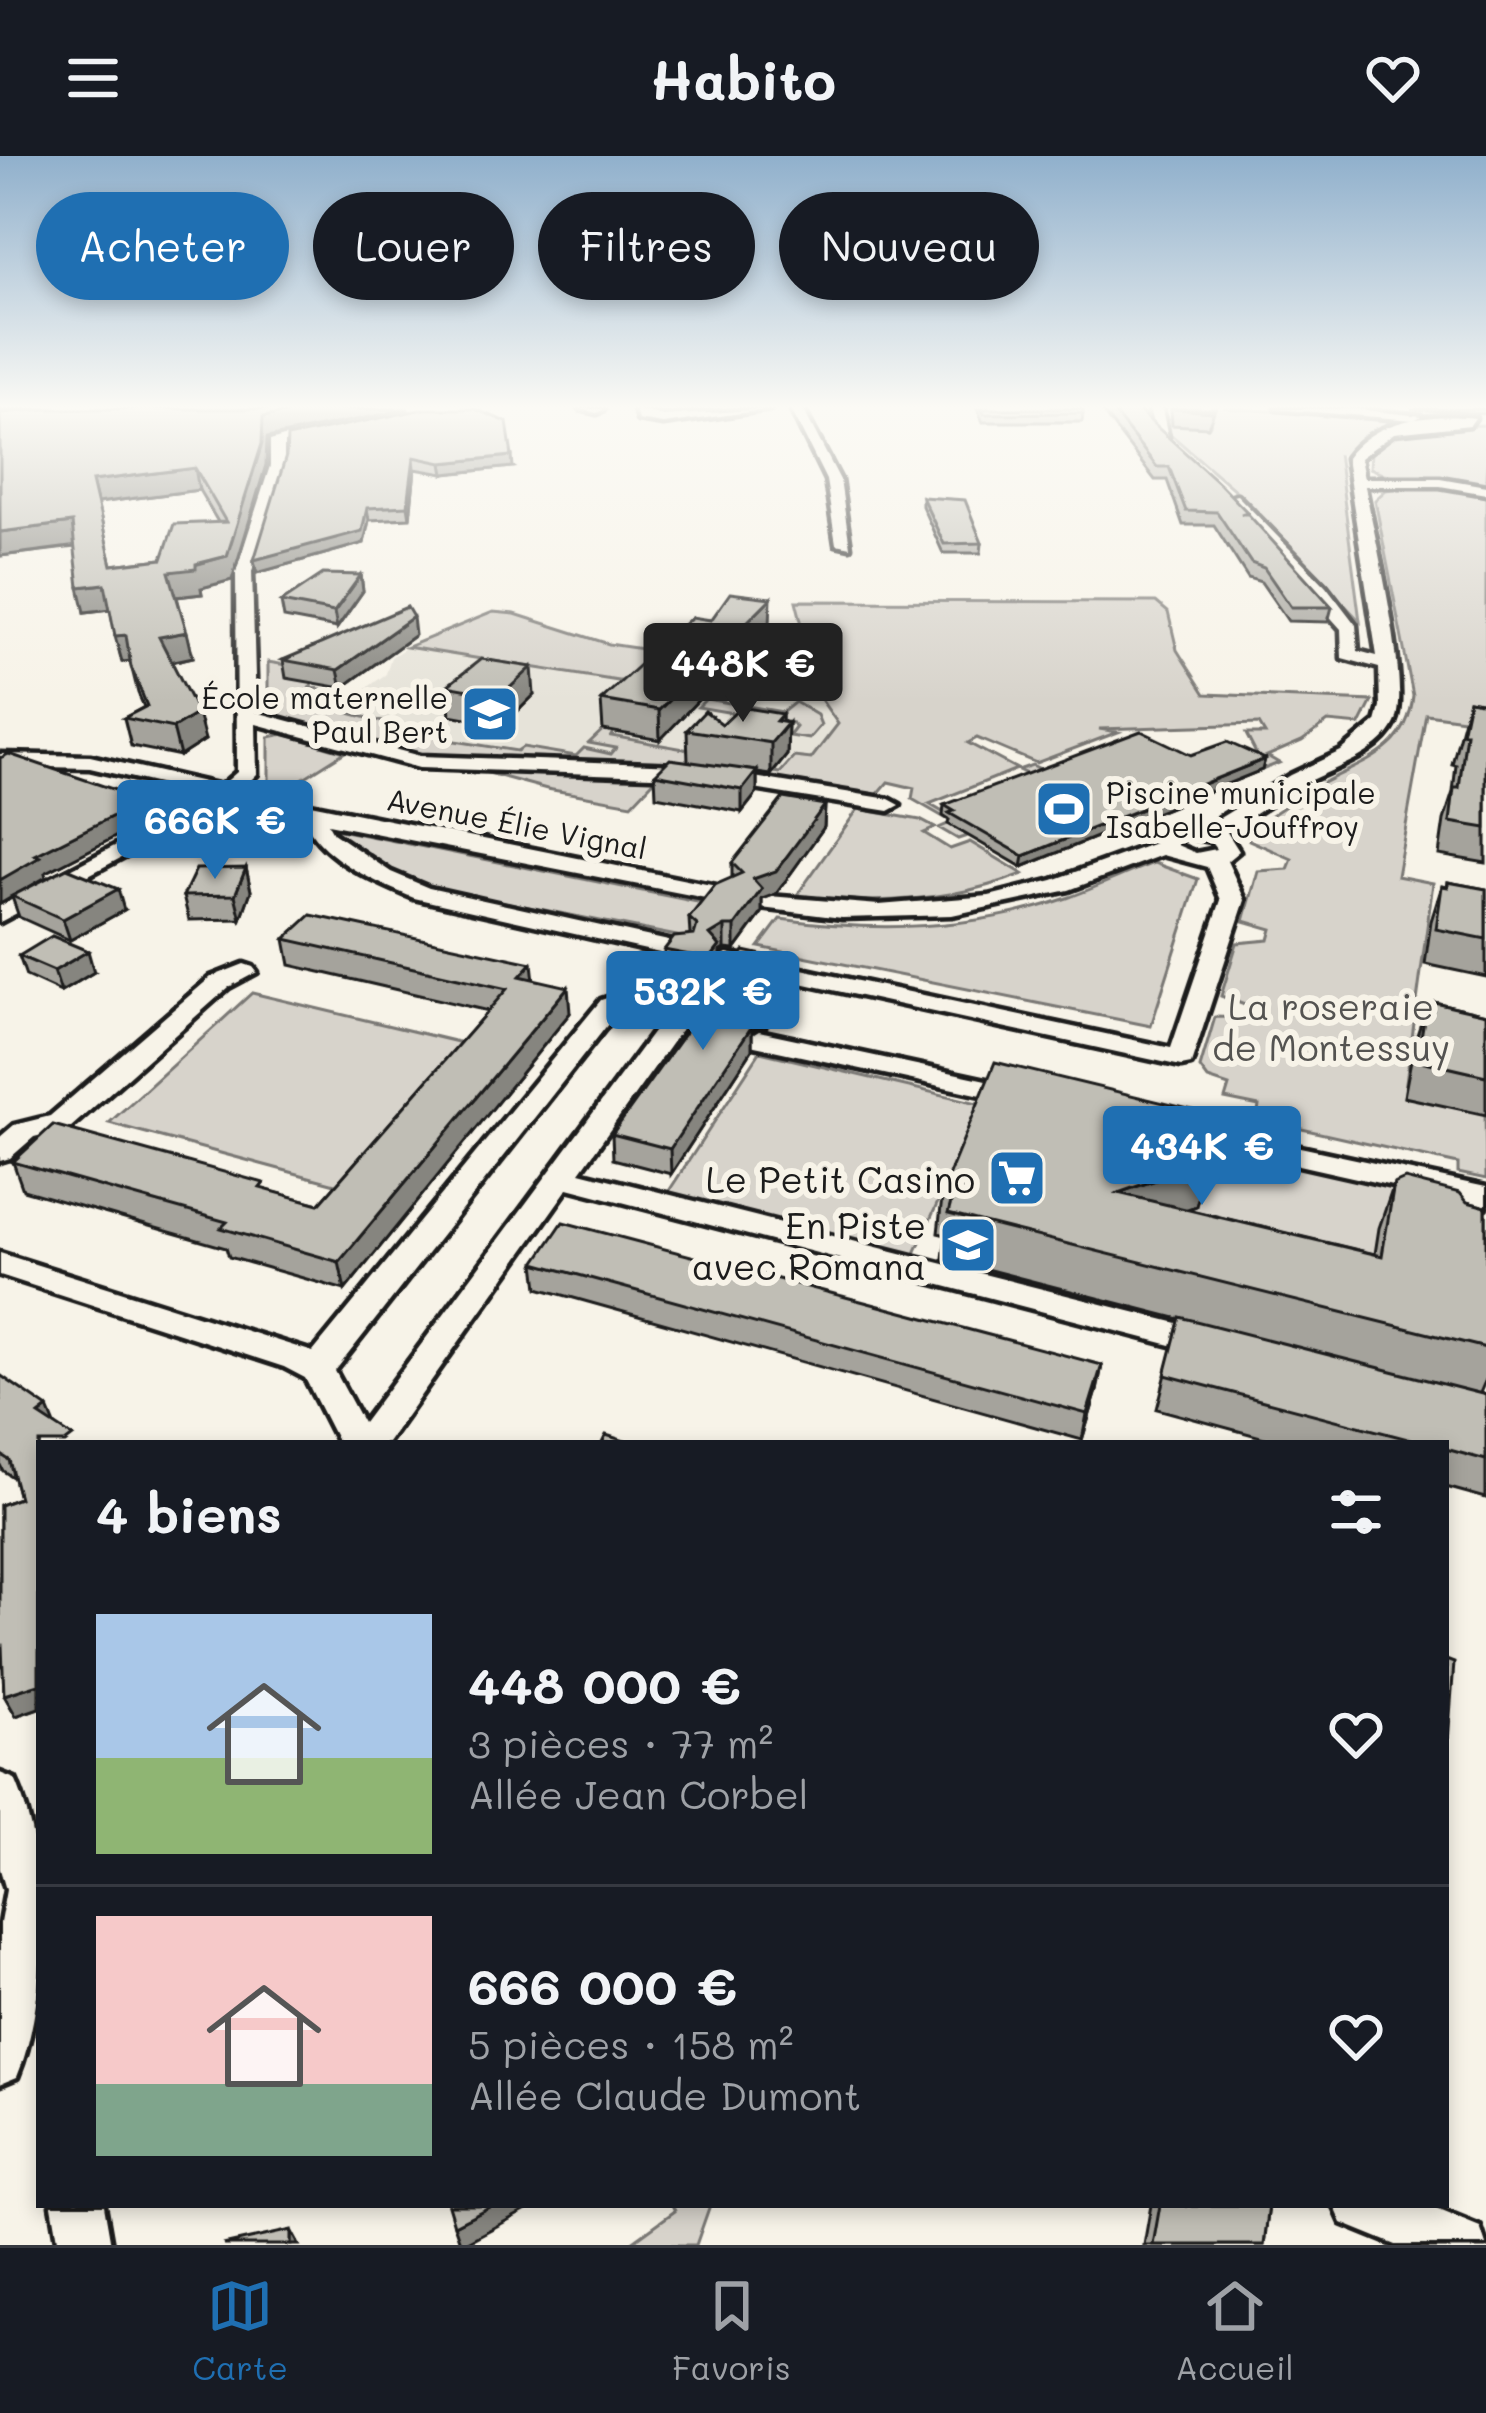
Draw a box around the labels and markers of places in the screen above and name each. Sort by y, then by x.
pin: 448K € [645,623,841,725]
place label: École maternelle Paul Bert [201,677,448,751]
school or university icon: École maternelle Paul Bert [459,683,521,745]
place label: Piscine municipale Isabelle-Jouffroy [1106,772,1376,846]
sports icon: Piscine municipale Isabelle-Jouffroy [1033,778,1095,840]
pin: 666K € [117,780,313,882]
pin: 532K € [605,951,801,1053]
pin: 434K € [1104,1106,1300,1208]
supermarket icon: Le Petit Casino [986,1147,1048,1209]
place label: Le Petit Casino [706,1155,975,1202]
place label: En Piste avec Romana [692,1201,926,1289]
school or university icon: En Piste avec Romana [937,1214,999,1276]

